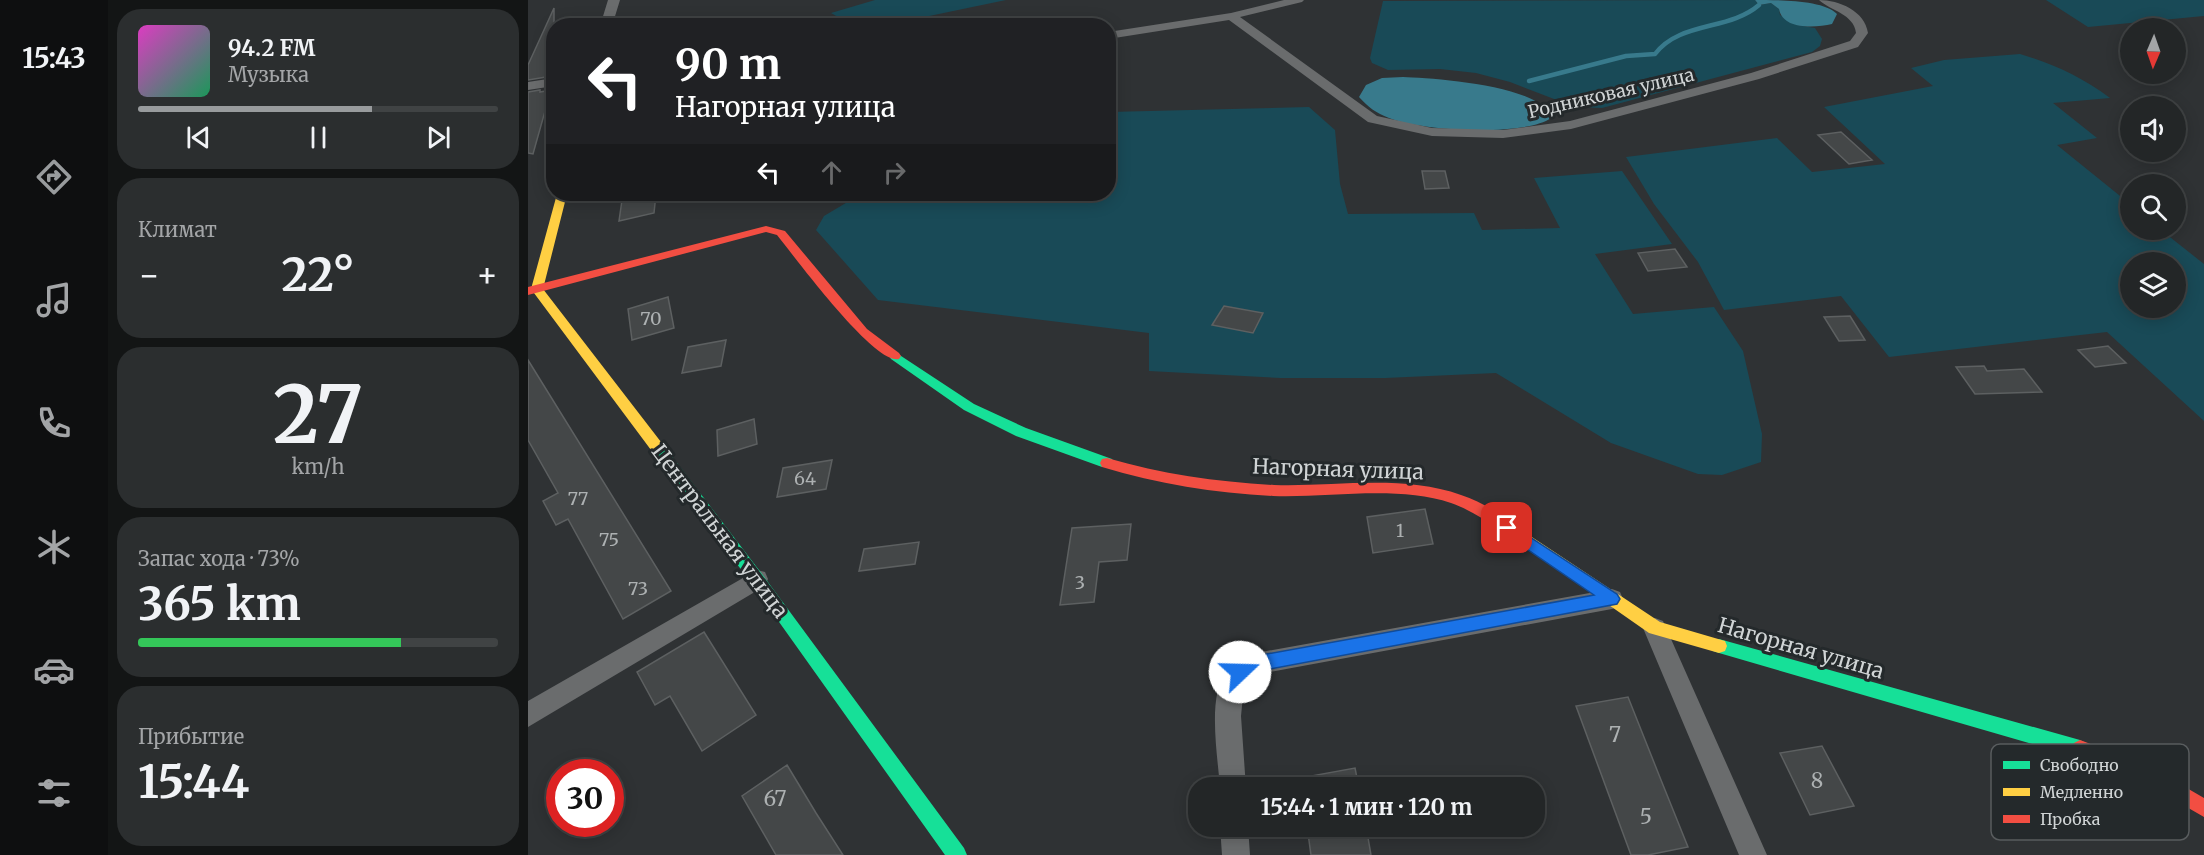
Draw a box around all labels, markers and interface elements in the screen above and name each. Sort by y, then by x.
north arrow [2120,18,2186,84]
map controls [2120,18,2186,318]
text: 94.2 FM [228,34,315,62]
text: 90 m [675,38,781,90]
text: 15:43 [22,41,86,75]
icon: left [576,42,654,120]
text: Музыка [228,62,309,87]
street label: Родниковая улица [1526,63,1697,123]
text: Нагорная улица [675,90,895,124]
button: sound [2120,96,2186,162]
icon: previous [182,121,215,154]
icon: pause [302,121,335,154]
icon: next [422,121,455,154]
icon: directions [33,156,75,198]
icon: left [752,156,785,189]
icon: ahead [815,156,848,189]
icon: right [878,156,911,189]
button: search [2120,174,2186,240]
text: Климат [138,217,217,242]
text: 22° [282,247,354,303]
button: layers [2120,252,2186,318]
text: − [138,255,160,296]
text: + [476,255,498,296]
icon: music [33,279,75,321]
house number: 70 [640,307,662,330]
text: 27 [273,366,363,464]
icon: phone [33,402,75,444]
street label: Центральная улица [646,439,794,623]
street label: Нагорная улица [1252,453,1424,485]
text: km/h [292,454,344,479]
house number: 64 [794,467,816,490]
house number: 77 [568,487,588,510]
pin [1481,502,1532,553]
icon: arrive [1490,511,1523,544]
house number: 1 [1396,519,1404,542]
icon: climate [33,526,75,568]
house number: 75 [599,528,619,551]
text: Запас хода · 73% [138,546,300,571]
house number: 3 [1075,571,1085,594]
text: 365 km [138,576,301,632]
house number: 73 [628,577,648,600]
street label: Нагорная улица [1715,611,1887,685]
position arrow [1208,640,1272,704]
icon: car [33,649,75,691]
house number: 7 [1609,721,1621,748]
text: Прибытие [138,724,244,749]
legend [1991,744,2189,840]
text: 15:44 [138,754,249,810]
text: Свободно [2040,755,2119,775]
speed limit sign: 30 [546,759,624,837]
house number: 8 [1811,767,1823,794]
icon: filters [33,772,75,814]
text: Медленно [2040,782,2123,802]
house number: 67 [763,785,787,812]
text: 15:44 · 1 мин · 120 m [1261,793,1472,821]
house number: 5 [1640,803,1652,830]
text: Пробка [2040,809,2101,829]

